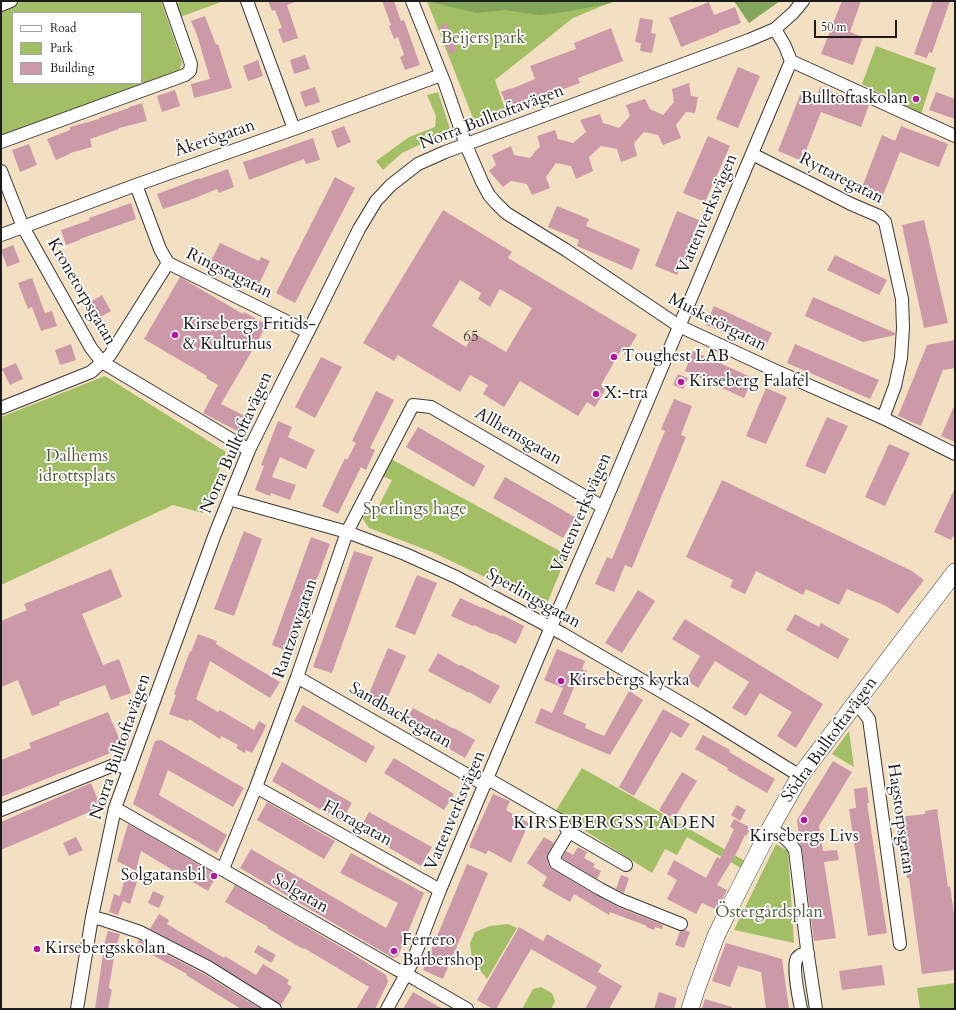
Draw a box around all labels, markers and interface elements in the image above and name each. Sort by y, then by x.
legend [12,12,142,84]
scale bar [816,12,899,38]
text: 50 m [821,19,847,35]
text: Road [50,20,76,36]
park label: Beijers park [441,29,525,49]
text: Park [50,40,73,56]
text: Building [50,60,94,76]
street label: Norra Bulltoftavägen [417,81,567,155]
place label: Bulltoftaskolan [801,89,908,109]
marker: Bulltoftaskolan [911,94,921,104]
street label: Åkerögatan [172,116,258,162]
street label: Ryttaregatan [795,149,887,209]
street label: Vattenverksvägen [674,151,742,277]
street label: Kronetorpsgatan [42,235,120,349]
street label: Ringstagatan [183,244,275,304]
street label: Musketörgatan [664,289,770,357]
place label: Kirsebergs Fritids- & Kulturhus [183,315,316,355]
house number: 65 [463,329,479,347]
marker: Kirsebergs Fritids- & Kulturhus [170,330,180,340]
place label: Toughest LAB [622,347,729,367]
marker: Toughest LAB [609,352,619,362]
street label: Norra Bulltoftavägen [197,369,277,517]
place label: Kirseberg Falafel [689,372,809,392]
marker: Kirseberg Falafel [676,377,686,387]
place label: X:-tra [604,384,648,404]
marker: X:-tra [591,389,601,399]
street label: Allhemsgatan [471,404,565,470]
park label: Dalhems idrottsplats [38,447,116,487]
street label: Vattenverksvägen [548,450,616,576]
park label: Sperlings hage [363,500,467,520]
street label: Sperlingsgatan [482,565,584,633]
street label: Rantzowgatan [269,577,323,681]
street label: Norra Bulltoftavägen [86,671,156,823]
place label: Kirsebergs kyrka [569,671,690,691]
street label: Södra Bulltoftavägen [778,673,882,807]
marker: Kirsebergs kyrka [556,676,566,686]
street label: Sandbackegatan [345,678,455,754]
street label: Vattenverksvägen [422,748,490,874]
street label: Hagstorpsgatan [882,762,918,876]
street label: Floragatan [319,797,395,851]
district label: KIRSEBERGSSTADEN [513,813,717,835]
marker: Kirsebergs Livs [799,815,809,825]
place label: Kirsebergs Livs [749,827,859,847]
place label: Solgatansbil [121,866,206,886]
street label: Solgatan [268,870,332,918]
marker: Solgatansbil [209,871,219,881]
park label: Östergårdsplan [715,903,823,923]
place label: Ferrero Barbershop [402,931,483,971]
place label: Kirsebergsskolan [45,939,166,959]
marker: Kirsebergsskolan [32,944,42,954]
marker: Ferrero Barbershop [389,946,399,956]

